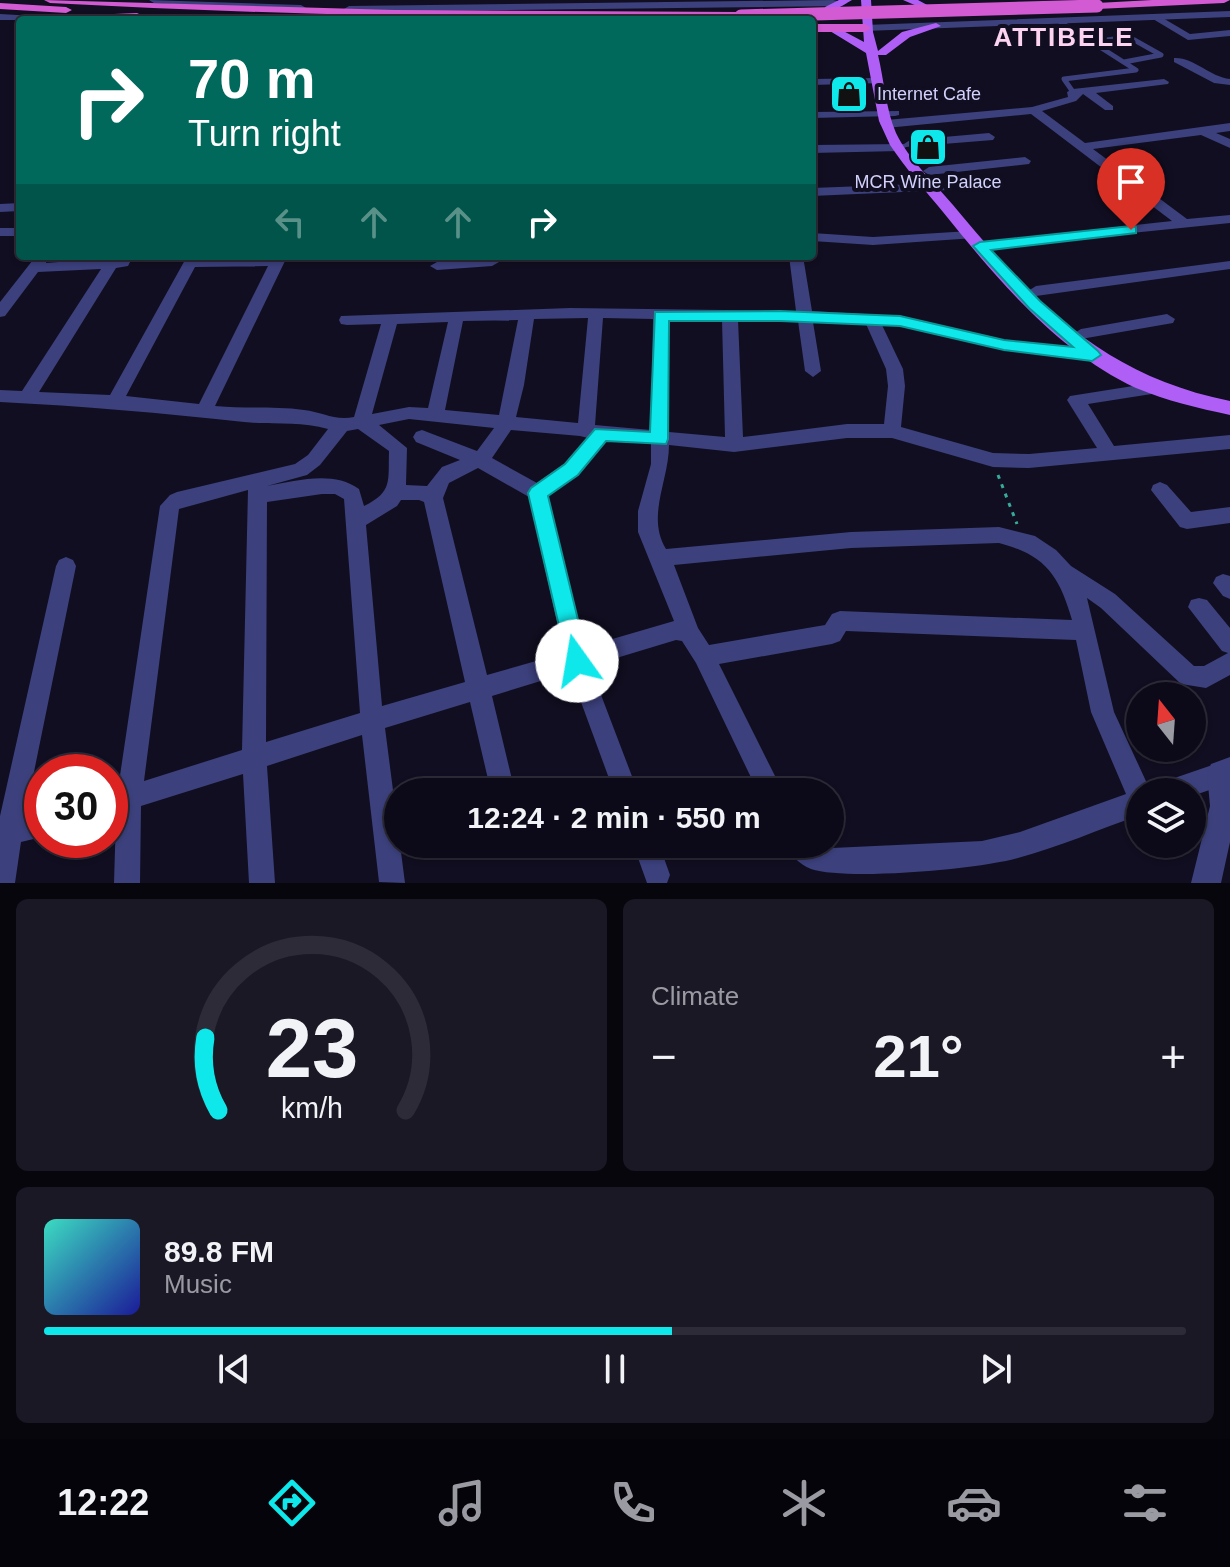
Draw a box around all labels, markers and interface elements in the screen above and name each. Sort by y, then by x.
district label: ATTIBELE [993,22,1135,52]
text: 70 m [188,47,316,110]
icon: right [56,48,160,152]
shop icon: Internet Cafe [828,73,870,115]
place label: Internet Cafe [877,84,981,104]
text: Turn right [188,113,341,154]
shop icon: MCR Wine Palace [907,126,949,168]
pin [1097,148,1165,230]
icon: arrive [1109,160,1153,204]
place label: MCR Wine Palace [854,172,1002,192]
icon: left [268,200,312,244]
icon: ahead [352,200,396,244]
icon: ahead [436,200,480,244]
icon: right [520,200,564,244]
position arrow [535,619,619,703]
north arrow [1126,682,1206,762]
map controls [1126,682,1206,858]
speed limit sign: 30 [24,754,128,858]
button: layers [1126,778,1206,858]
text: 12:24 · 2 min · 550 m [467,801,761,834]
text: Climate [651,981,739,1011]
text: 23 [265,1002,358,1095]
text: 21° [873,1023,964,1090]
text: − [651,1032,677,1081]
text: + [1160,1032,1186,1081]
text: km/h [281,1092,342,1124]
text: 89.8 FM [164,1235,274,1268]
text: Music [164,1269,232,1299]
icon: previous [212,1347,256,1391]
icon: pause [593,1347,637,1391]
icon: next [974,1347,1018,1391]
icon: directions [264,1475,320,1531]
icon: music [434,1475,490,1531]
icon: phone [605,1475,661,1531]
icon: climate [776,1475,832,1531]
icon: car [946,1475,1002,1531]
icon: filters [1117,1475,1173,1531]
text: 12:22 [57,1482,149,1523]

